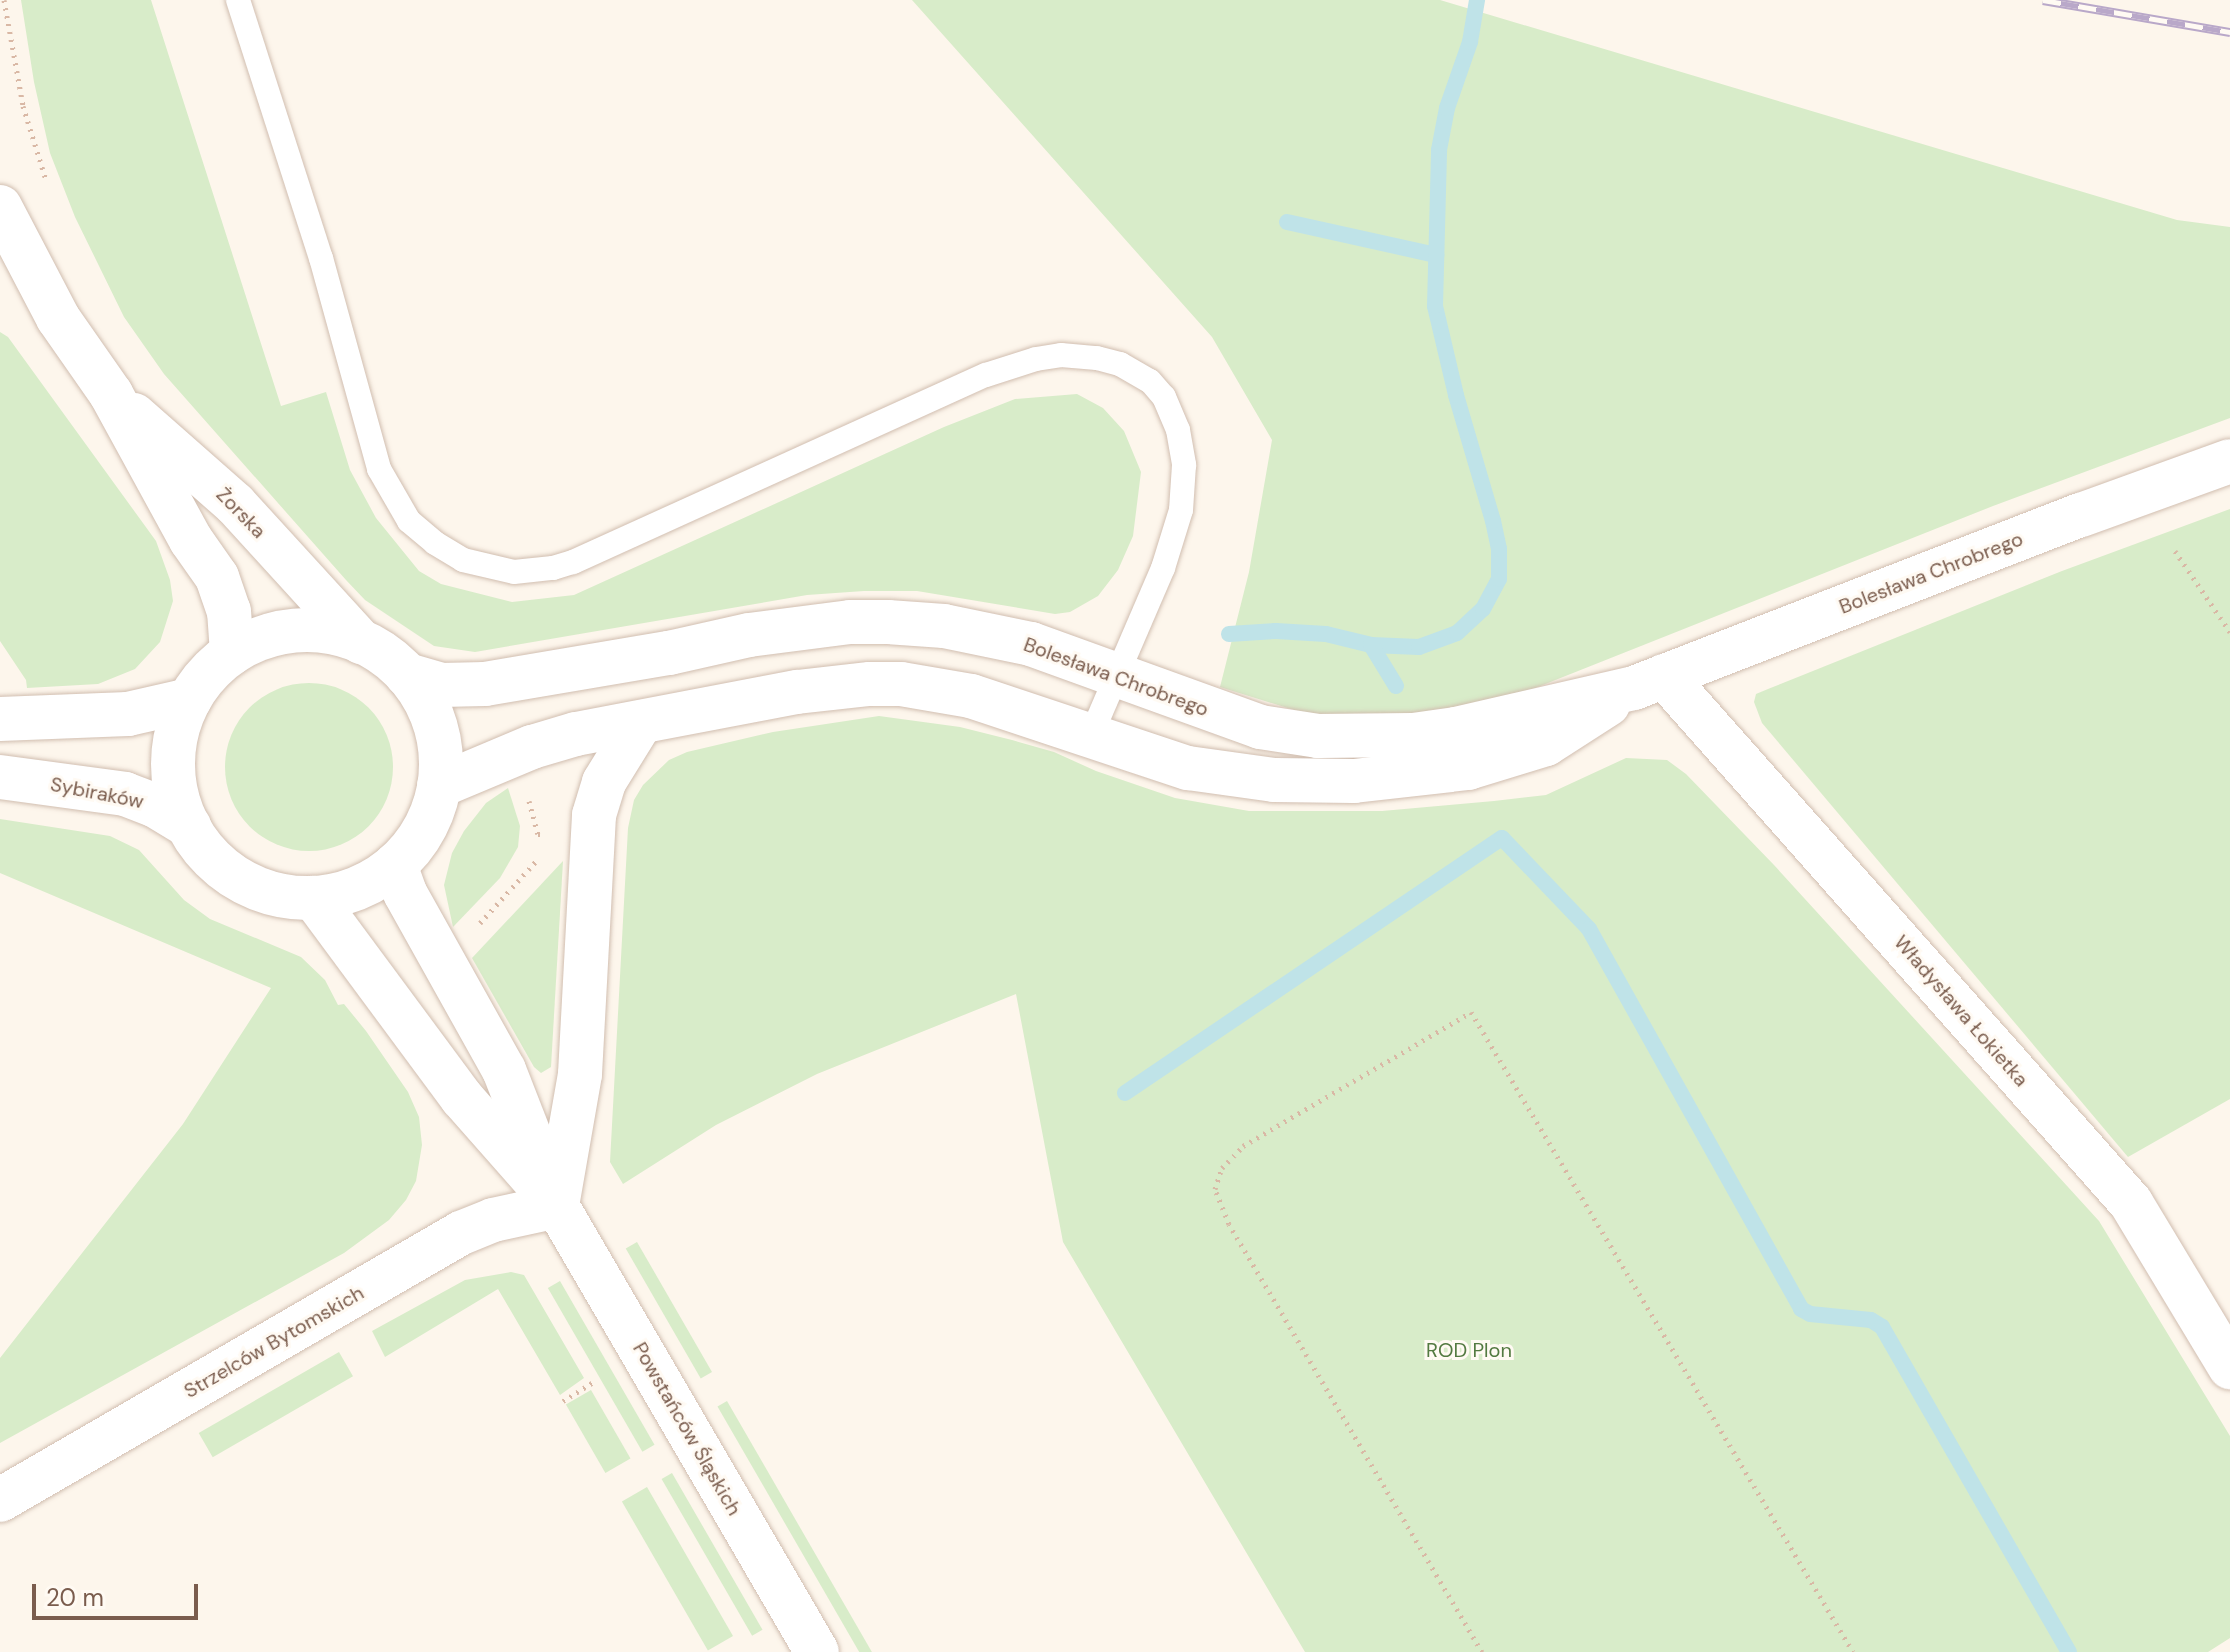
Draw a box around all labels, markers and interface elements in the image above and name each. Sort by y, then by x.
street label: Żorska [211,483,271,543]
street label: Bolesława Chrobrego [1836,527,2026,619]
street label: Bolesława Chrobrego [1020,632,1212,722]
street label: Sybiraków [48,772,146,814]
street label: Władysława Łokietka [1889,931,2033,1091]
street label: Strzelców Bytomskich [180,1281,368,1403]
street label: Powstańców Śląskich [628,1338,746,1520]
park label: ROD Plon [1426,1338,1512,1362]
scale bar [36,1568,202,1618]
text: 20 m [46,1582,104,1613]

